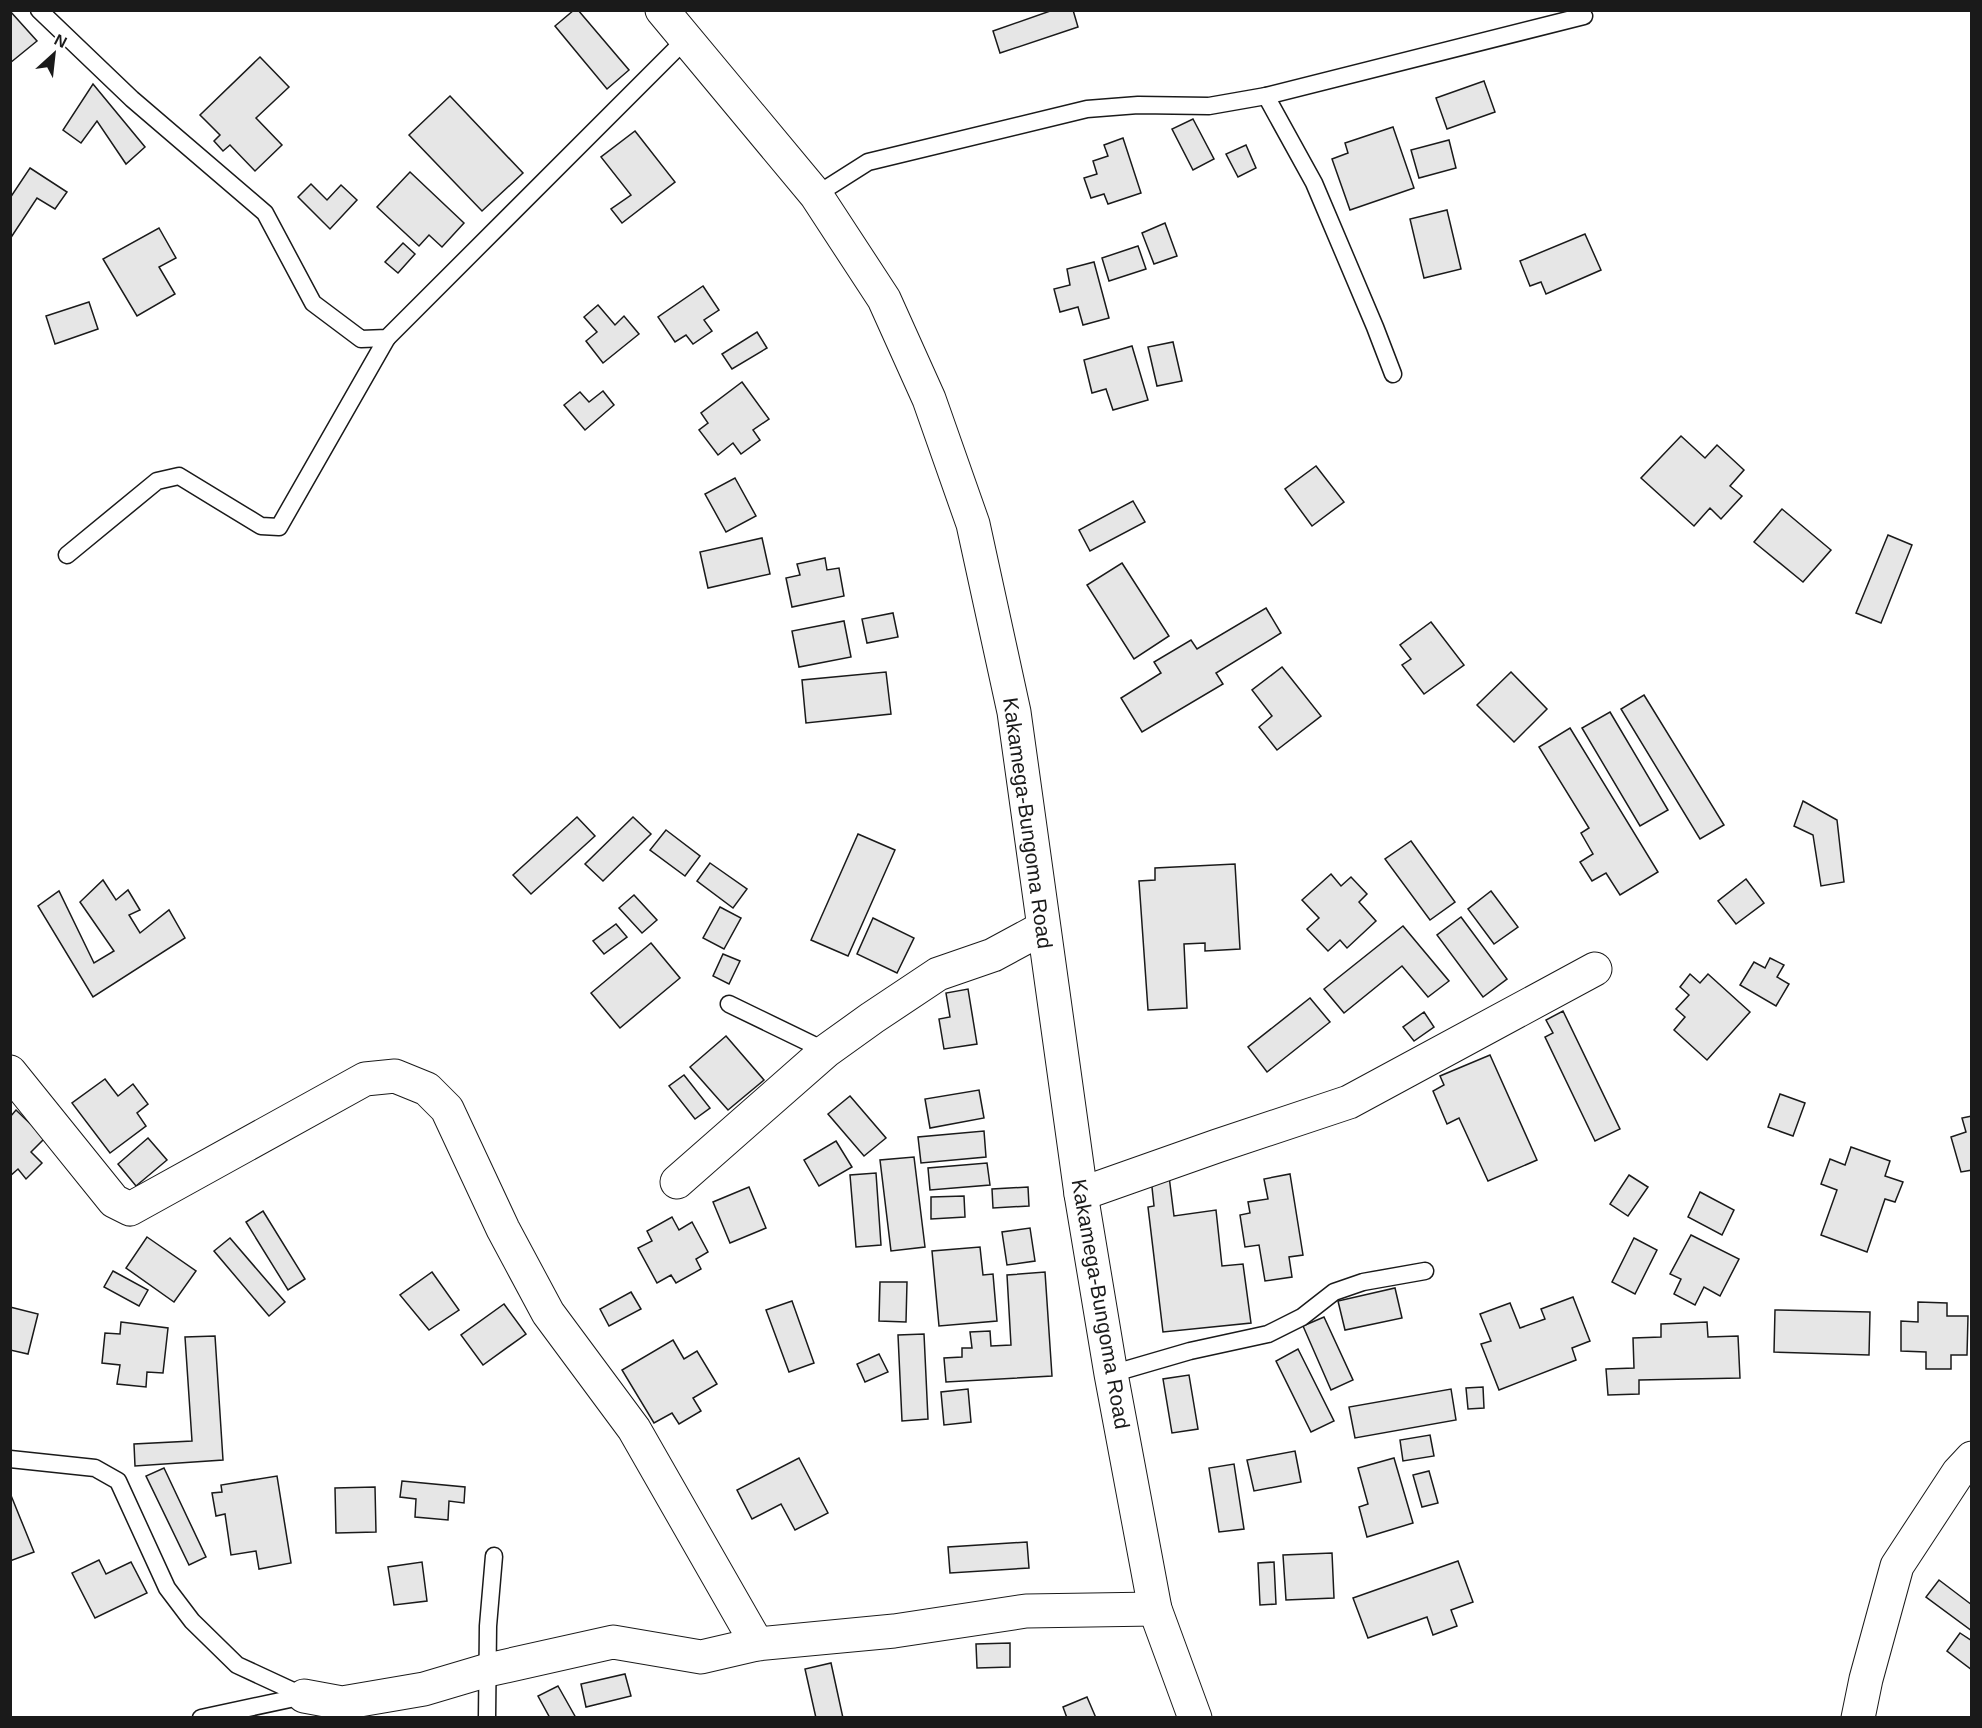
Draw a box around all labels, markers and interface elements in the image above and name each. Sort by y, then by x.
north arrow [24,24,84,84]
text: N [52,31,70,51]
street label: Kakamega-Bungoma Road [999,696,1057,950]
street label: Kakamega-Bungoma Road [1068,1177,1134,1431]

